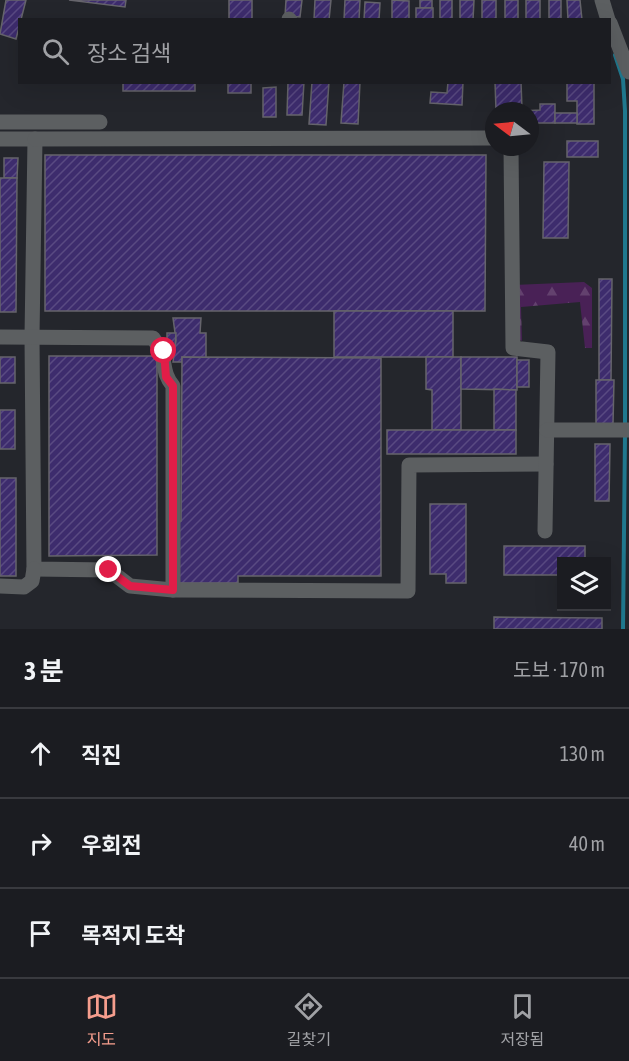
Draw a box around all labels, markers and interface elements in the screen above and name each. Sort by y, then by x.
search box [18,18,611,84]
icon: search [39,35,72,68]
text: 장소 검색 [87,40,171,66]
north arrow [485,102,539,156]
route start [150,337,176,363]
route end [95,556,121,582]
map controls [557,557,611,611]
button: layers [557,557,611,611]
text: 3 분 [24,656,64,686]
text: 도보 · 170 m [513,658,605,681]
icon: ahead [24,737,57,770]
text: 직진 [81,742,121,768]
text: 130 m [560,742,605,765]
icon: right [24,827,57,860]
text: 우회전 [81,832,142,858]
text: 40 m [569,832,605,855]
icon: arrive [24,917,57,950]
text: 목적지 도착 [81,922,185,948]
tab: 지도 [85,990,118,1050]
tab: 길찾기 [287,990,331,1050]
tab: 저장됨 [500,990,544,1050]

